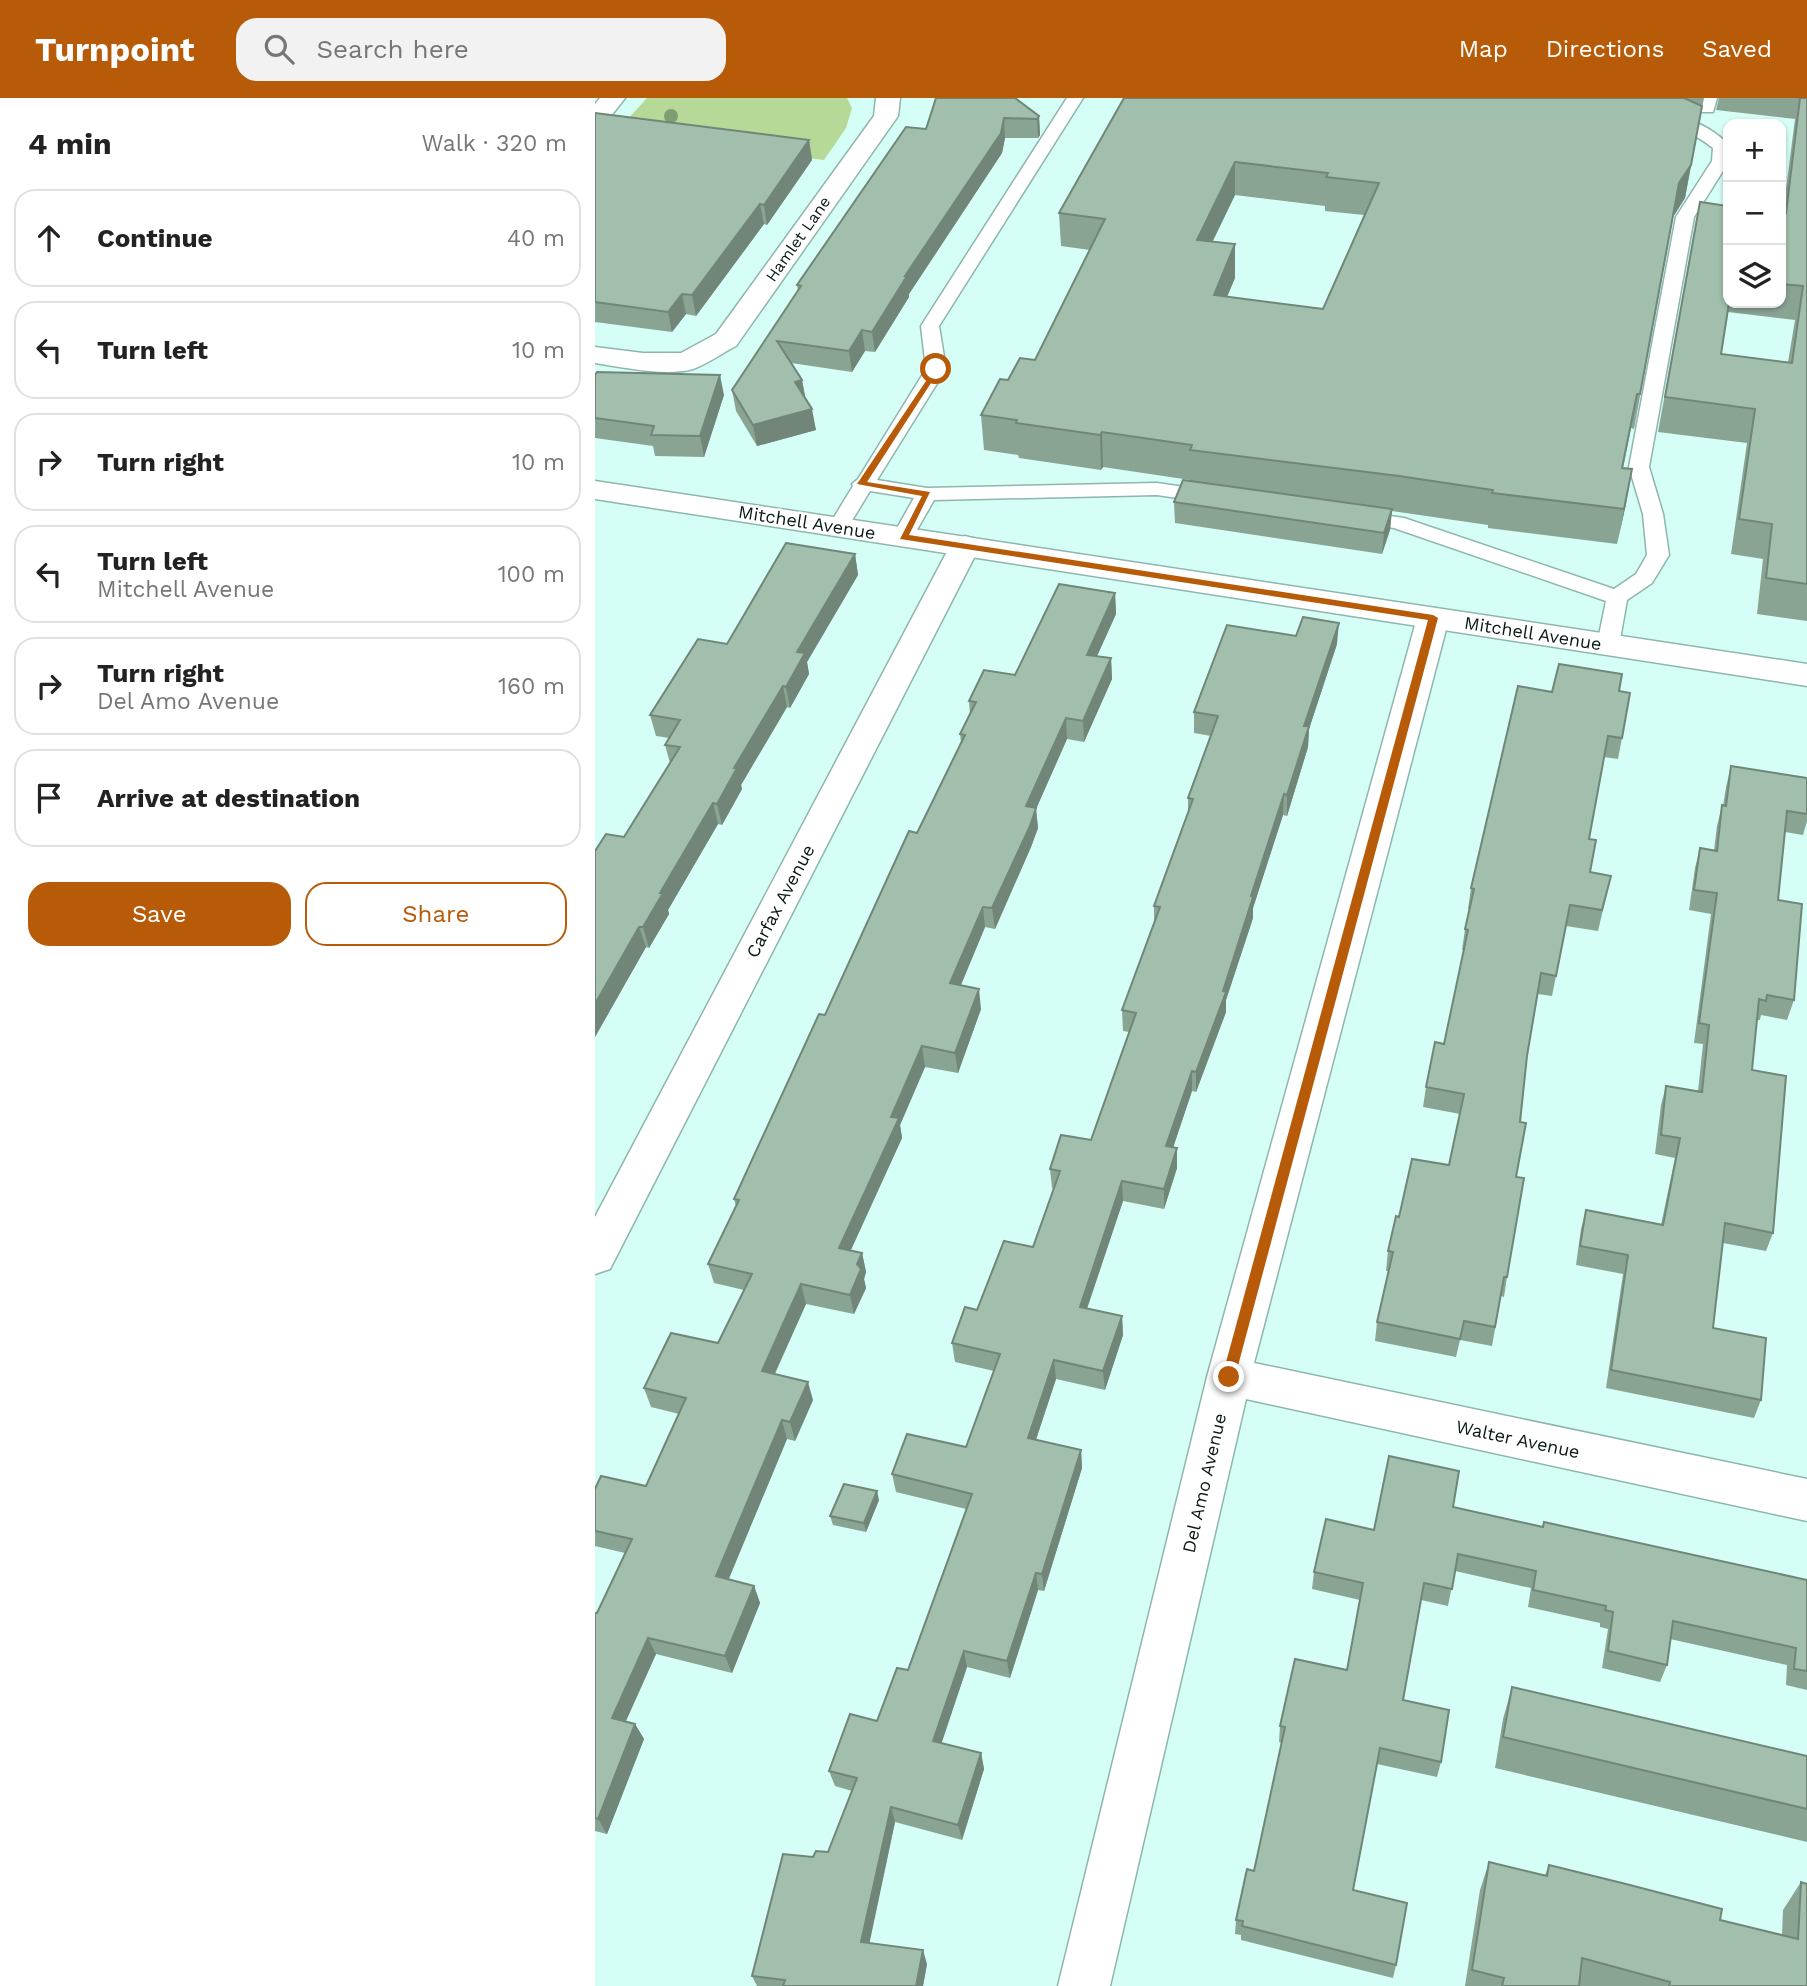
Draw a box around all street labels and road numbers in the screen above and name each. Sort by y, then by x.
street label: Hamlet Lane [762,193,834,285]
street label: Mitchell Avenue [737,501,877,543]
street label: Mitchell Avenue [1463,612,1603,654]
street label: Carfax Avenue [741,841,819,961]
street label: Del Amo Avenue [1178,1411,1230,1555]
street label: Walter Avenue [1454,1416,1582,1462]

